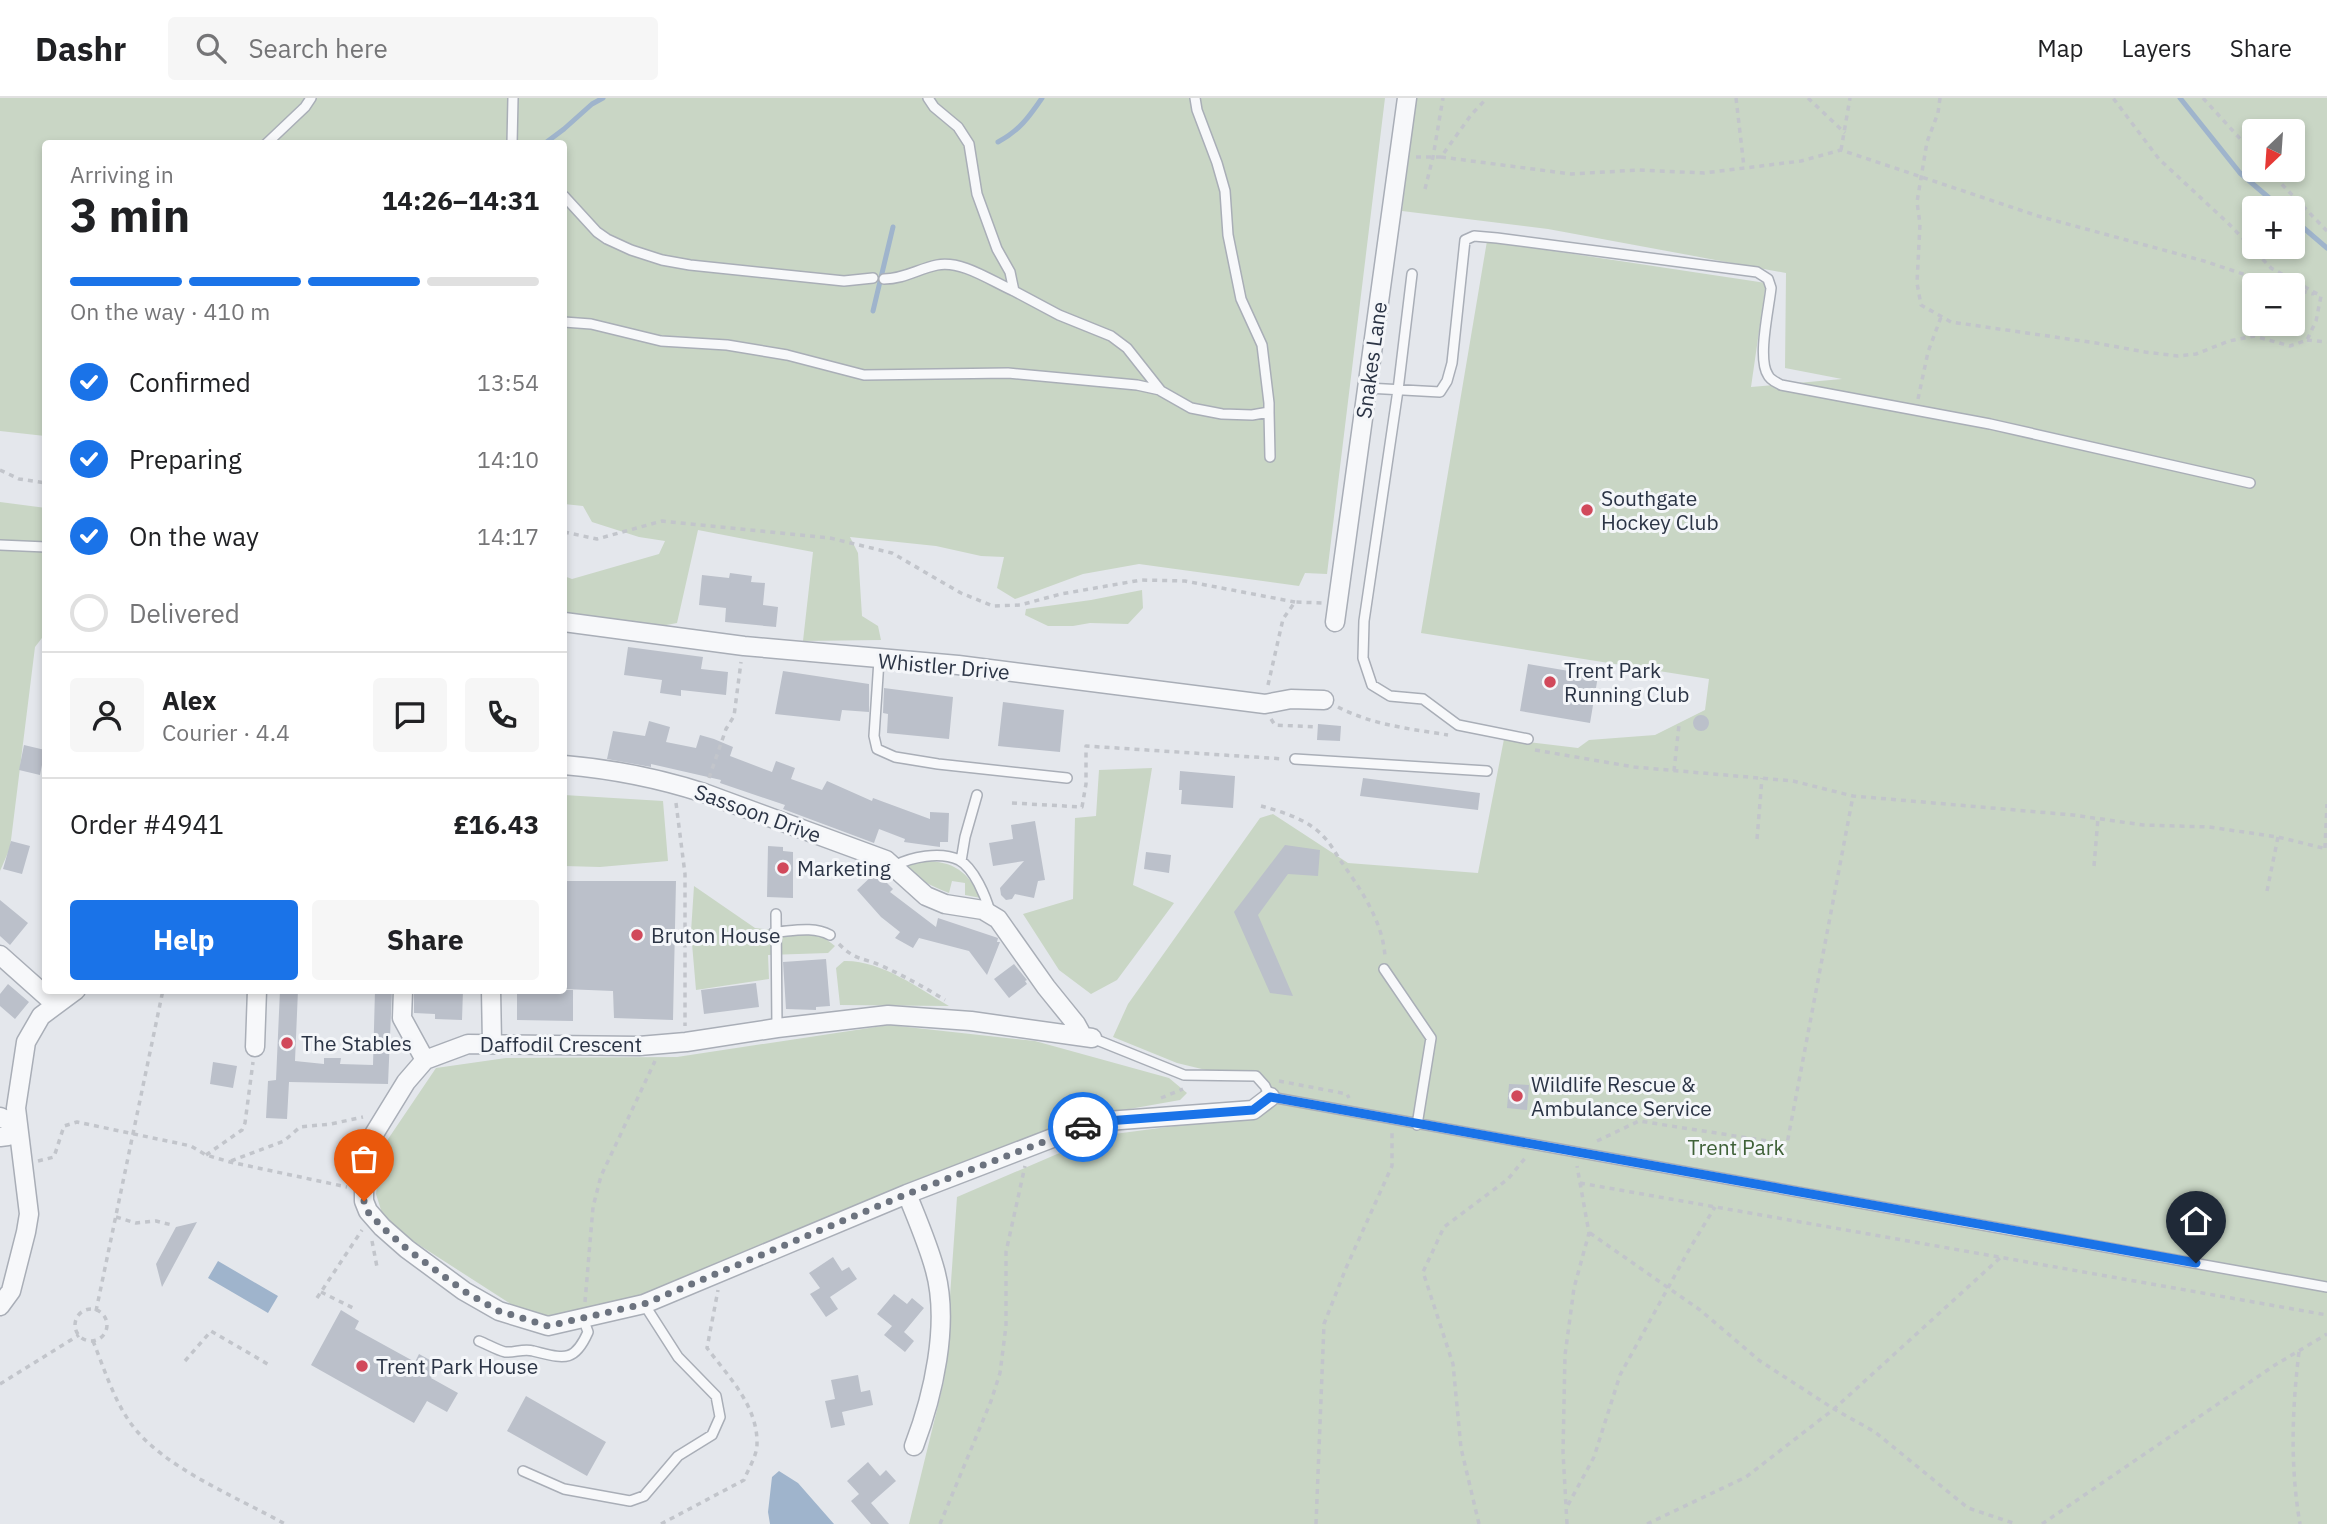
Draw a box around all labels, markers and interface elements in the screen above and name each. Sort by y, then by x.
search box [168,17,658,80]
text: Dashr [35,27,126,70]
icon: search [192,29,230,67]
text: Search here [248,31,388,65]
text: Map [2037,32,2084,64]
text: Layers [2122,32,2192,64]
text: Share [2230,32,2292,64]
north arrow [2242,119,2305,182]
map controls [2242,119,2305,336]
text: Arriving in [70,159,174,189]
text: 14:26–14:31 [382,183,539,217]
text: 3 min [70,185,190,245]
button: + [2242,196,2305,259]
button: − [2242,273,2305,336]
text: On the way · 410 m [70,296,270,326]
street label: Snakes Lane [1349,300,1393,420]
icon: check [70,363,108,401]
text: Confirmed [129,365,251,399]
text: 13:54 [477,367,539,397]
icon: check [70,440,108,478]
text: Preparing [129,442,242,476]
text: 14:10 [477,444,539,474]
place label: Southgate Hockey Club [1601,484,1719,536]
marker: Southgate Hockey Club [1579,502,1595,518]
icon: check [70,517,108,555]
text: On the way [129,519,259,553]
text: 14:17 [477,521,539,551]
text: Delivered [129,596,240,630]
street label: Whistler Drive [877,646,1011,686]
place label: Trent Park Running Club [1564,656,1689,708]
marker: Trent Park Running Club [1542,674,1558,690]
button: person [70,678,144,752]
button: chat [373,678,447,752]
button: phone [465,678,539,752]
text: Alex [162,683,216,717]
text: Courier · 4.4 [162,717,290,747]
street label: Sassoon Drive [691,777,825,849]
text: Order #4941 [70,807,224,841]
text: £16.43 [453,807,539,841]
place label: Marketing [797,854,891,882]
marker: Marketing [775,860,791,876]
button: Help [70,900,298,980]
button: Share [312,900,539,980]
place label: Bruton House [651,921,781,949]
marker: Bruton House [629,927,645,943]
place label: The Stables [301,1029,412,1057]
street label: Daffodil Crescent [480,1030,642,1058]
marker: The Stables [279,1035,295,1051]
place label: Wildlife Rescue & Ambulance Service [1531,1070,1712,1122]
marker: Wildlife Rescue & Ambulance Service [1509,1088,1525,1104]
courier [1048,1092,1118,1162]
icon: car [1064,1108,1102,1146]
pin [334,1129,394,1201]
park label: Trent Park [1688,1133,1784,1161]
icon: bag [345,1140,383,1178]
pin [2166,1191,2226,1263]
icon: home [2177,1202,2215,1240]
place label: Trent Park House [376,1352,538,1380]
marker: Trent Park House [354,1358,370,1374]

